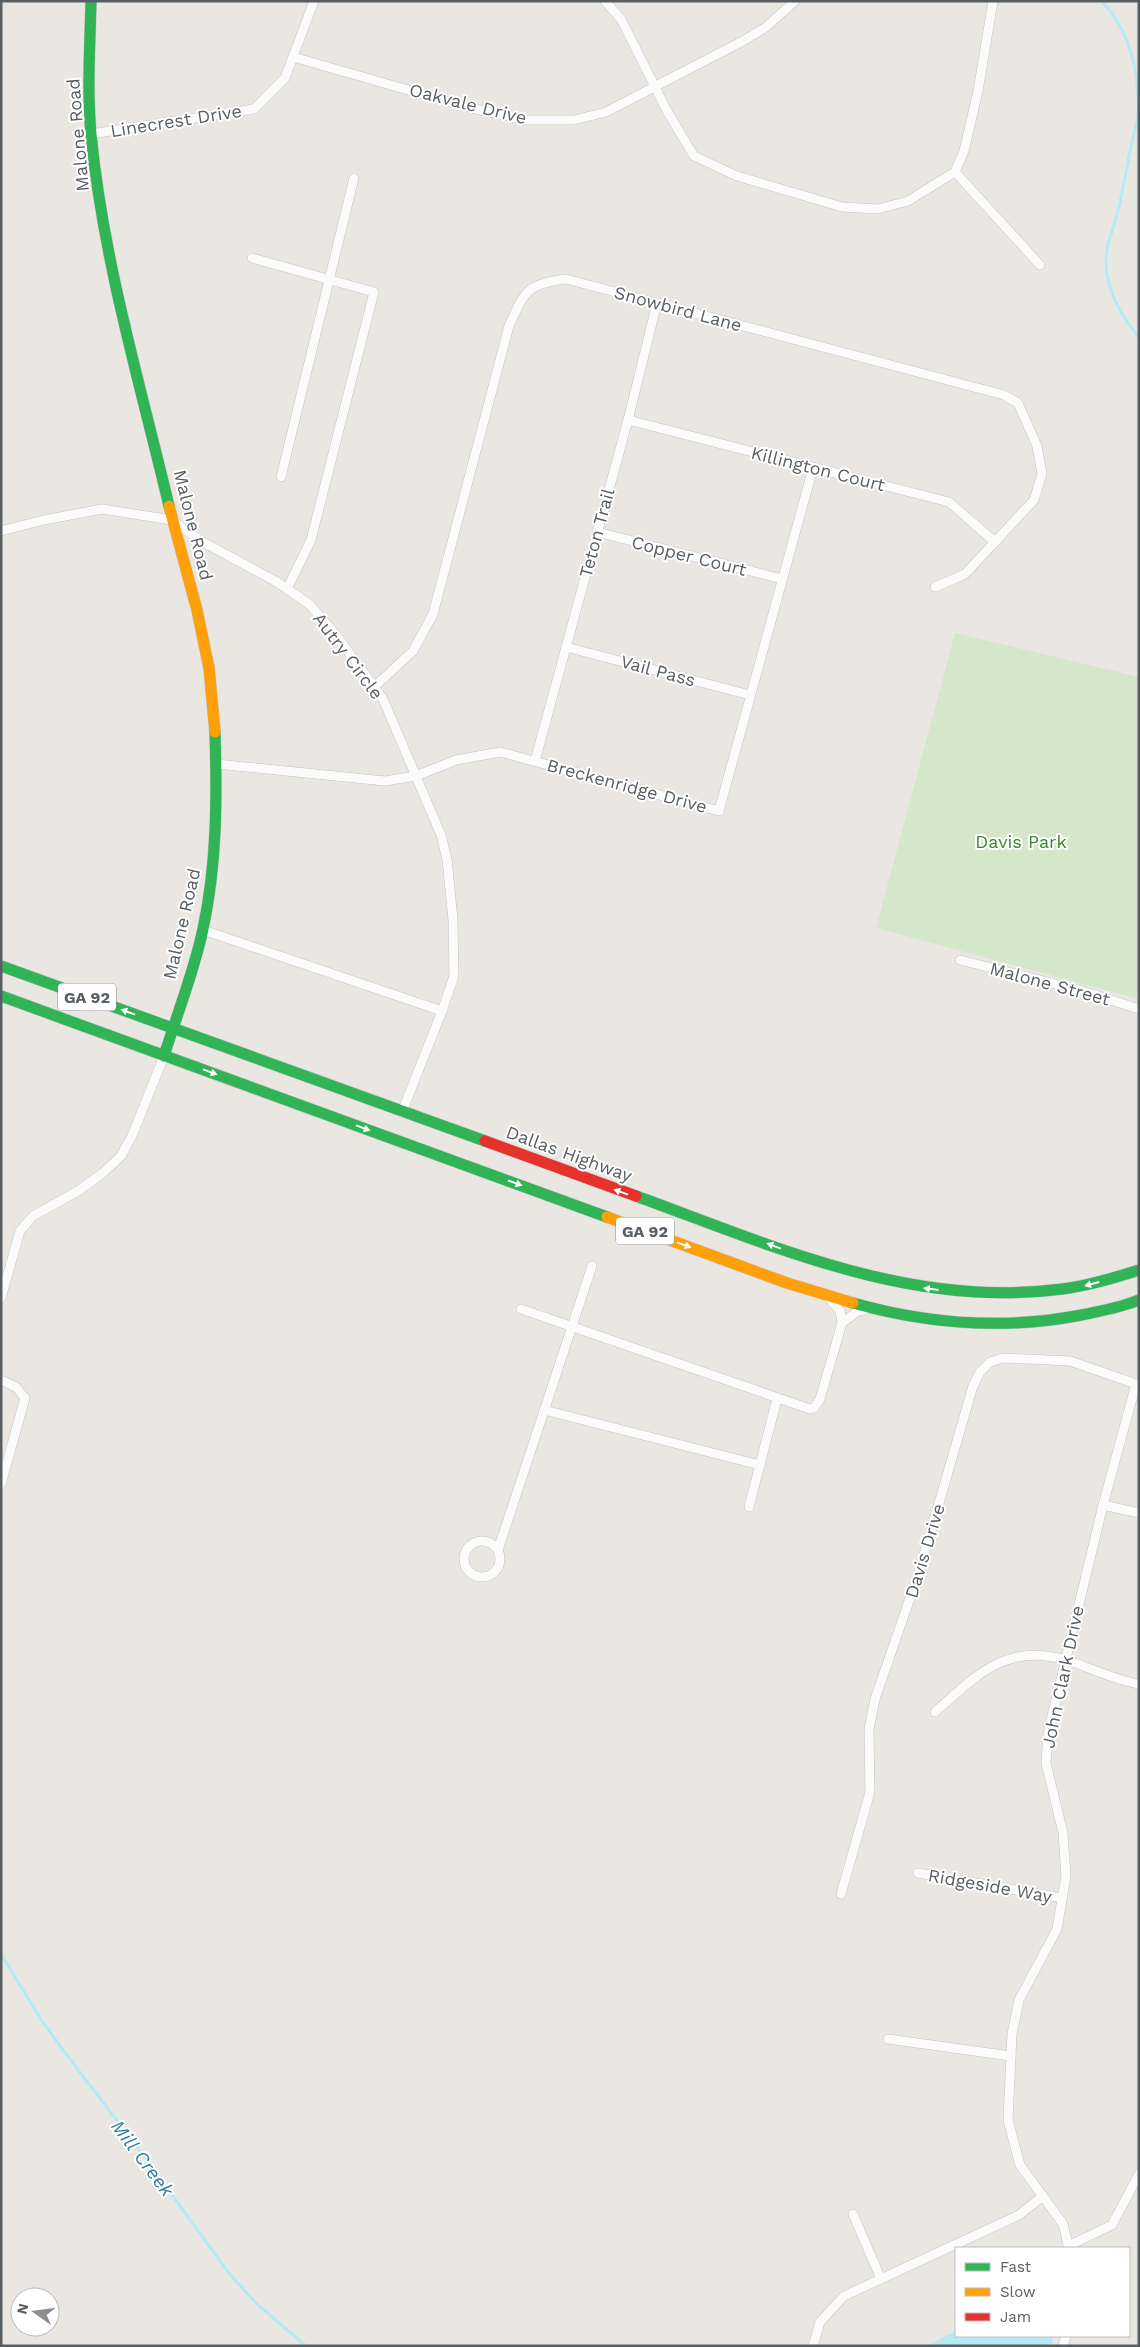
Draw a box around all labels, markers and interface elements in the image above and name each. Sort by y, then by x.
street label: Malone Road [62,78,93,192]
street label: Oakvale Drive [407,79,529,128]
street label: Linecrest Drive [109,100,243,141]
street label: Snowbird Lane [612,281,744,336]
street label: Killington Court [749,442,888,495]
street label: Malone Road [170,467,217,582]
street label: Teton Trail [575,486,619,580]
street label: Copper Court [629,531,749,580]
street label: Autry Circle [309,608,388,703]
street label: Vail Pass [618,650,698,691]
street label: Breckenridge Drive [545,754,710,817]
park label: Davis Park [975,831,1067,852]
street label: Malone Road [159,866,204,981]
street label: Malone Street [988,957,1113,1010]
road number: GA 92 [58,984,116,1010]
one-way arrow [120,1008,135,1016]
one-way arrow [203,1068,218,1076]
street label: Dallas Highway [503,1121,636,1186]
one-way arrow [355,1125,370,1132]
one-way arrow [508,1180,523,1187]
one-way arrow [614,1188,629,1195]
road number: GA 92 [616,1218,674,1244]
one-way arrow [677,1242,692,1249]
one-way arrow [767,1242,782,1249]
one-way arrow [1084,1280,1100,1288]
one-way arrow [922,1285,938,1293]
street label: Davis Drive [900,1501,949,1600]
street label: John Clark Drive [1037,1604,1088,1750]
street label: Ridgeside Way [927,1864,1054,1907]
water label: Mill Creek [106,2115,179,2202]
legend [955,2247,1130,2337]
text: Fast [1000,2258,1032,2276]
text: Slow [1000,2283,1036,2301]
north arrow [10,2287,60,2337]
text: N [13,2302,31,2316]
text: Jam [1000,2308,1031,2326]

